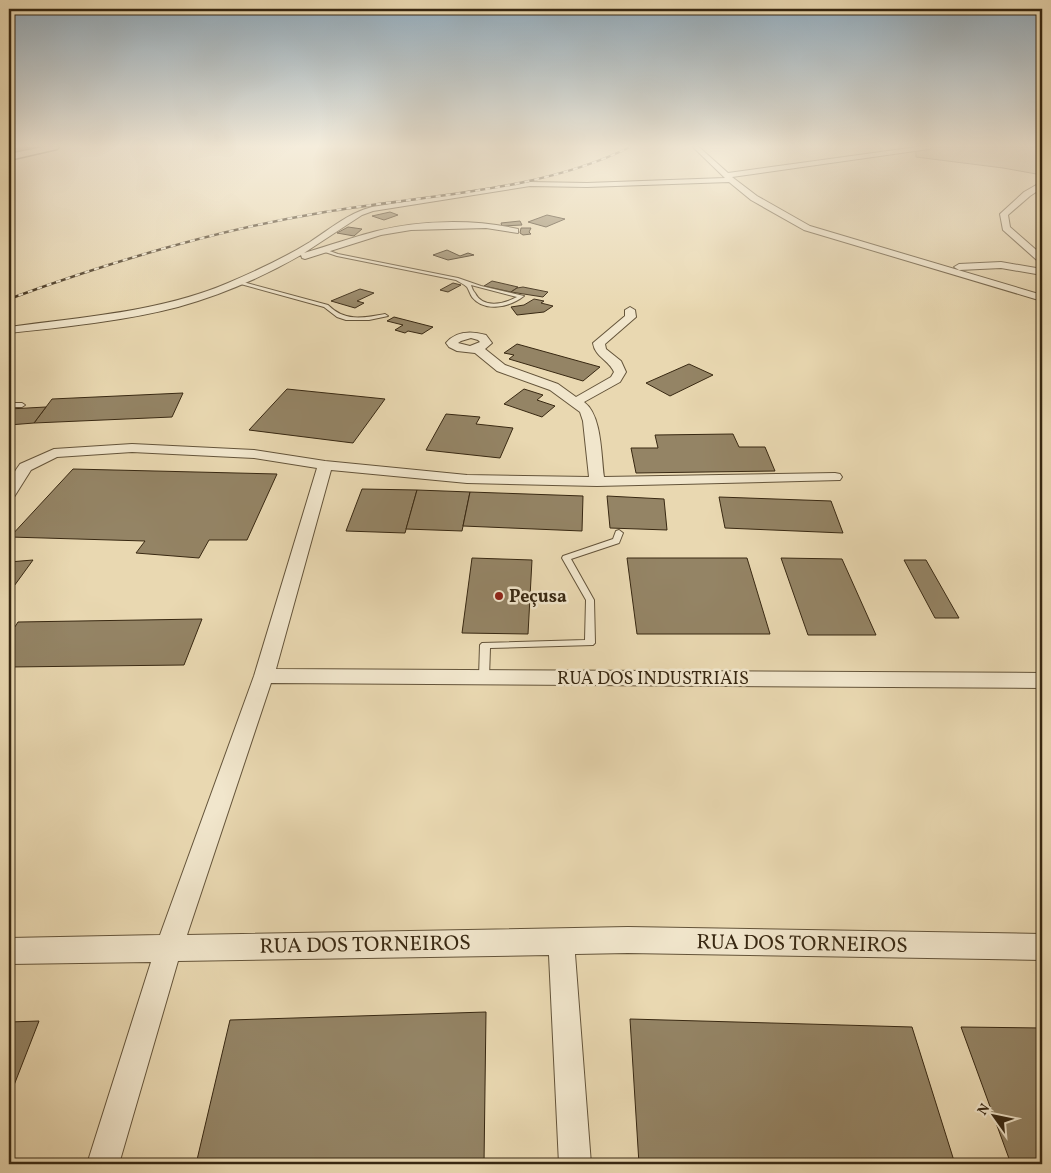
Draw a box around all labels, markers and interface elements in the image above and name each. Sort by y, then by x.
place label: Peçusa [509,585,567,610]
marker: Peçusa [493,590,505,602]
street label: RUA DOS INDUSTRIAIS [557,667,749,692]
street label: RUA DOS TORNEIROS [696,928,908,961]
street label: RUA DOS TORNEIROS [259,929,471,962]
north arrow [968,1090,1018,1140]
text: N [974,1100,995,1119]

